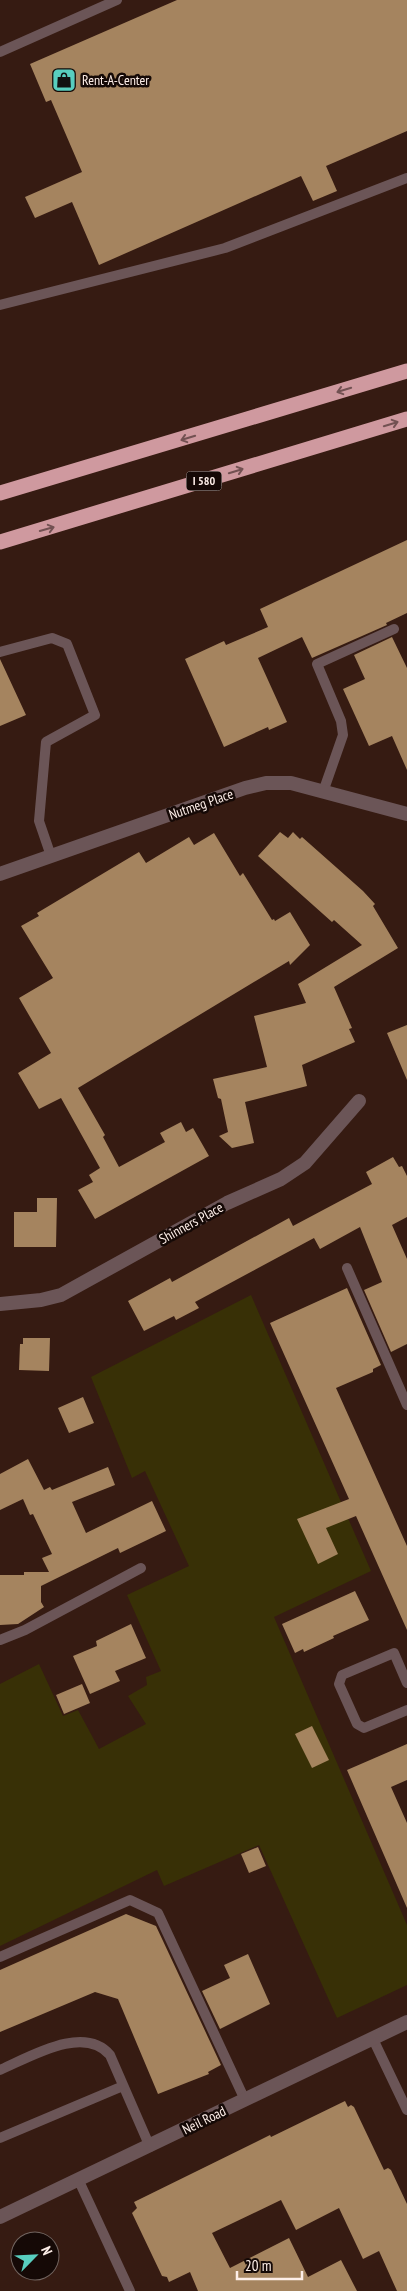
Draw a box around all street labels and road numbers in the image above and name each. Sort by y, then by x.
road number: I 580 [186,472,222,491]
street label: Nutmeg Place [166,785,236,823]
street label: Shinners Place [156,1198,226,1248]
street label: Neil Road [179,2102,229,2138]

